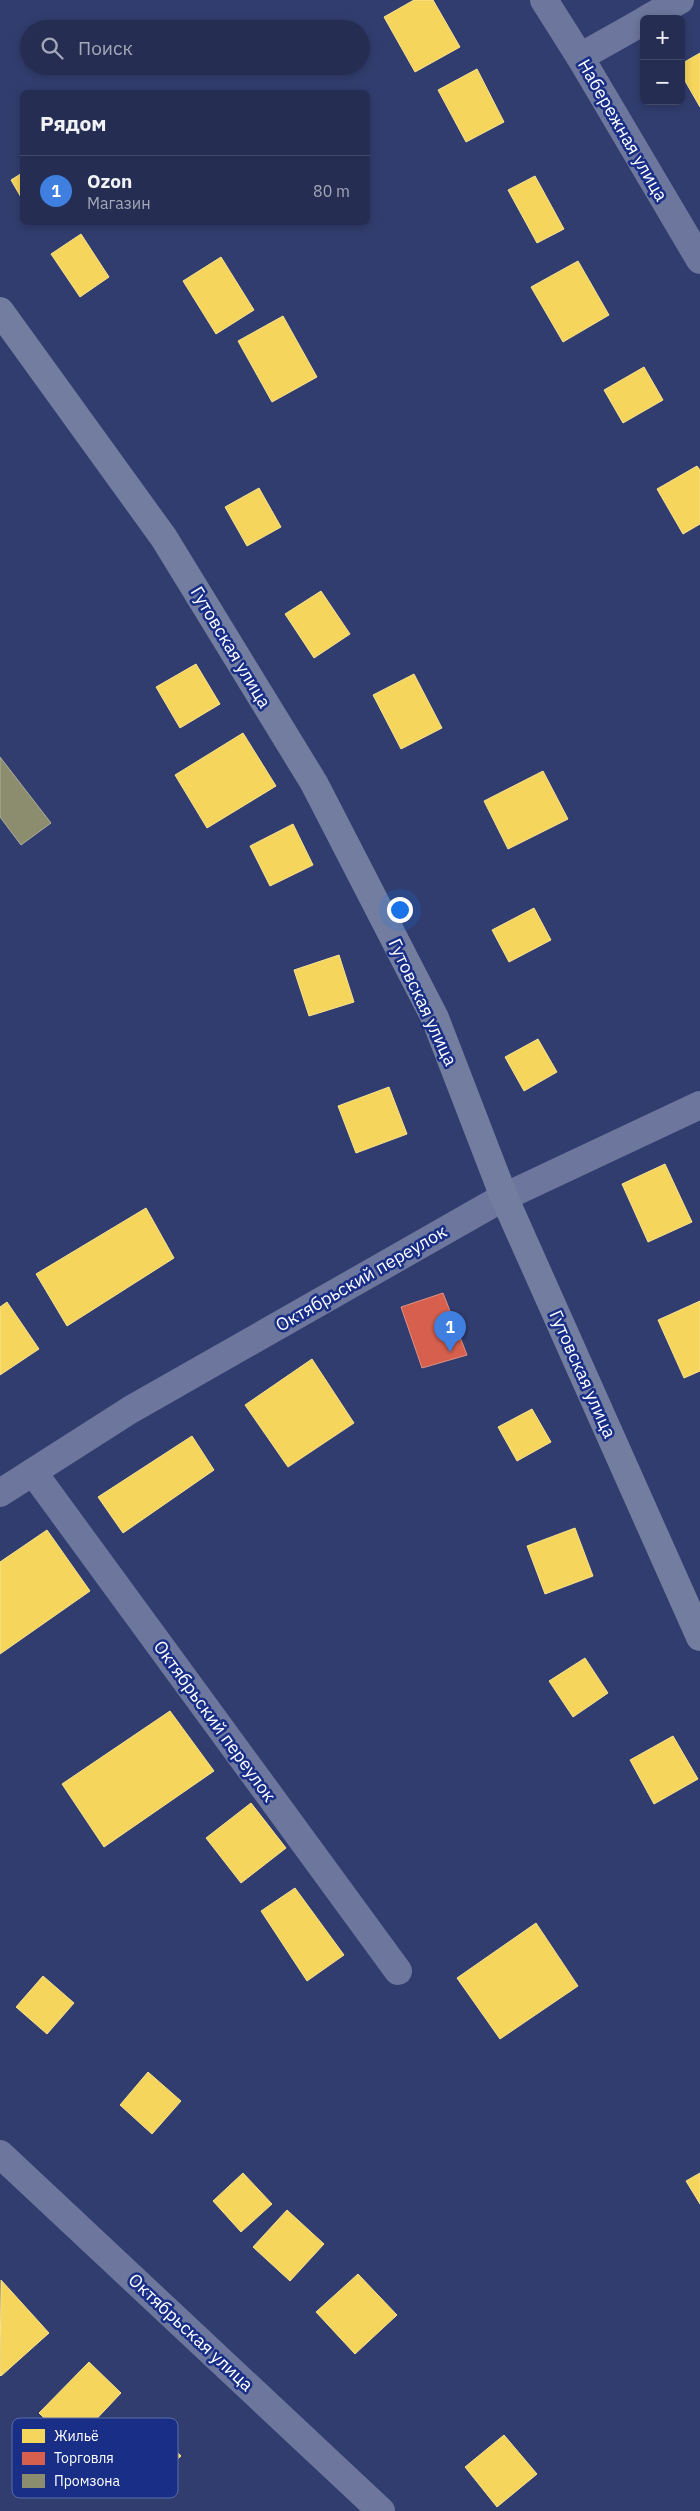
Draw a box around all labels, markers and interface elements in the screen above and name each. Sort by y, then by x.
map controls [640,15,685,105]
button: + [640,15,685,60]
search box [20,20,370,75]
icon: search [38,34,66,62]
text: Поиск [78,36,133,60]
street label: Набережная улица [573,55,673,205]
button: − [640,60,685,105]
text: Рядом [40,109,107,137]
text: Ozon [87,169,132,193]
text: 1 [51,181,61,201]
text: 80 m [313,181,350,201]
text: Магазин [87,193,151,213]
street label: Гутовская улица [186,582,277,712]
your location [387,897,413,923]
street label: Гутовская улица [383,935,463,1070]
street label: Октябрьский переулок [271,1219,451,1337]
street label: Гутовская улица [544,1306,622,1442]
pin: 1 [434,1311,466,1352]
street label: Октябрьский переулок [149,1636,281,1806]
street label: Октябрьская улица [124,2268,259,2396]
legend [12,2418,178,2498]
text: Жильё [54,2427,99,2445]
text: Торговля [54,2449,114,2467]
text: Промзона [54,2472,120,2490]

